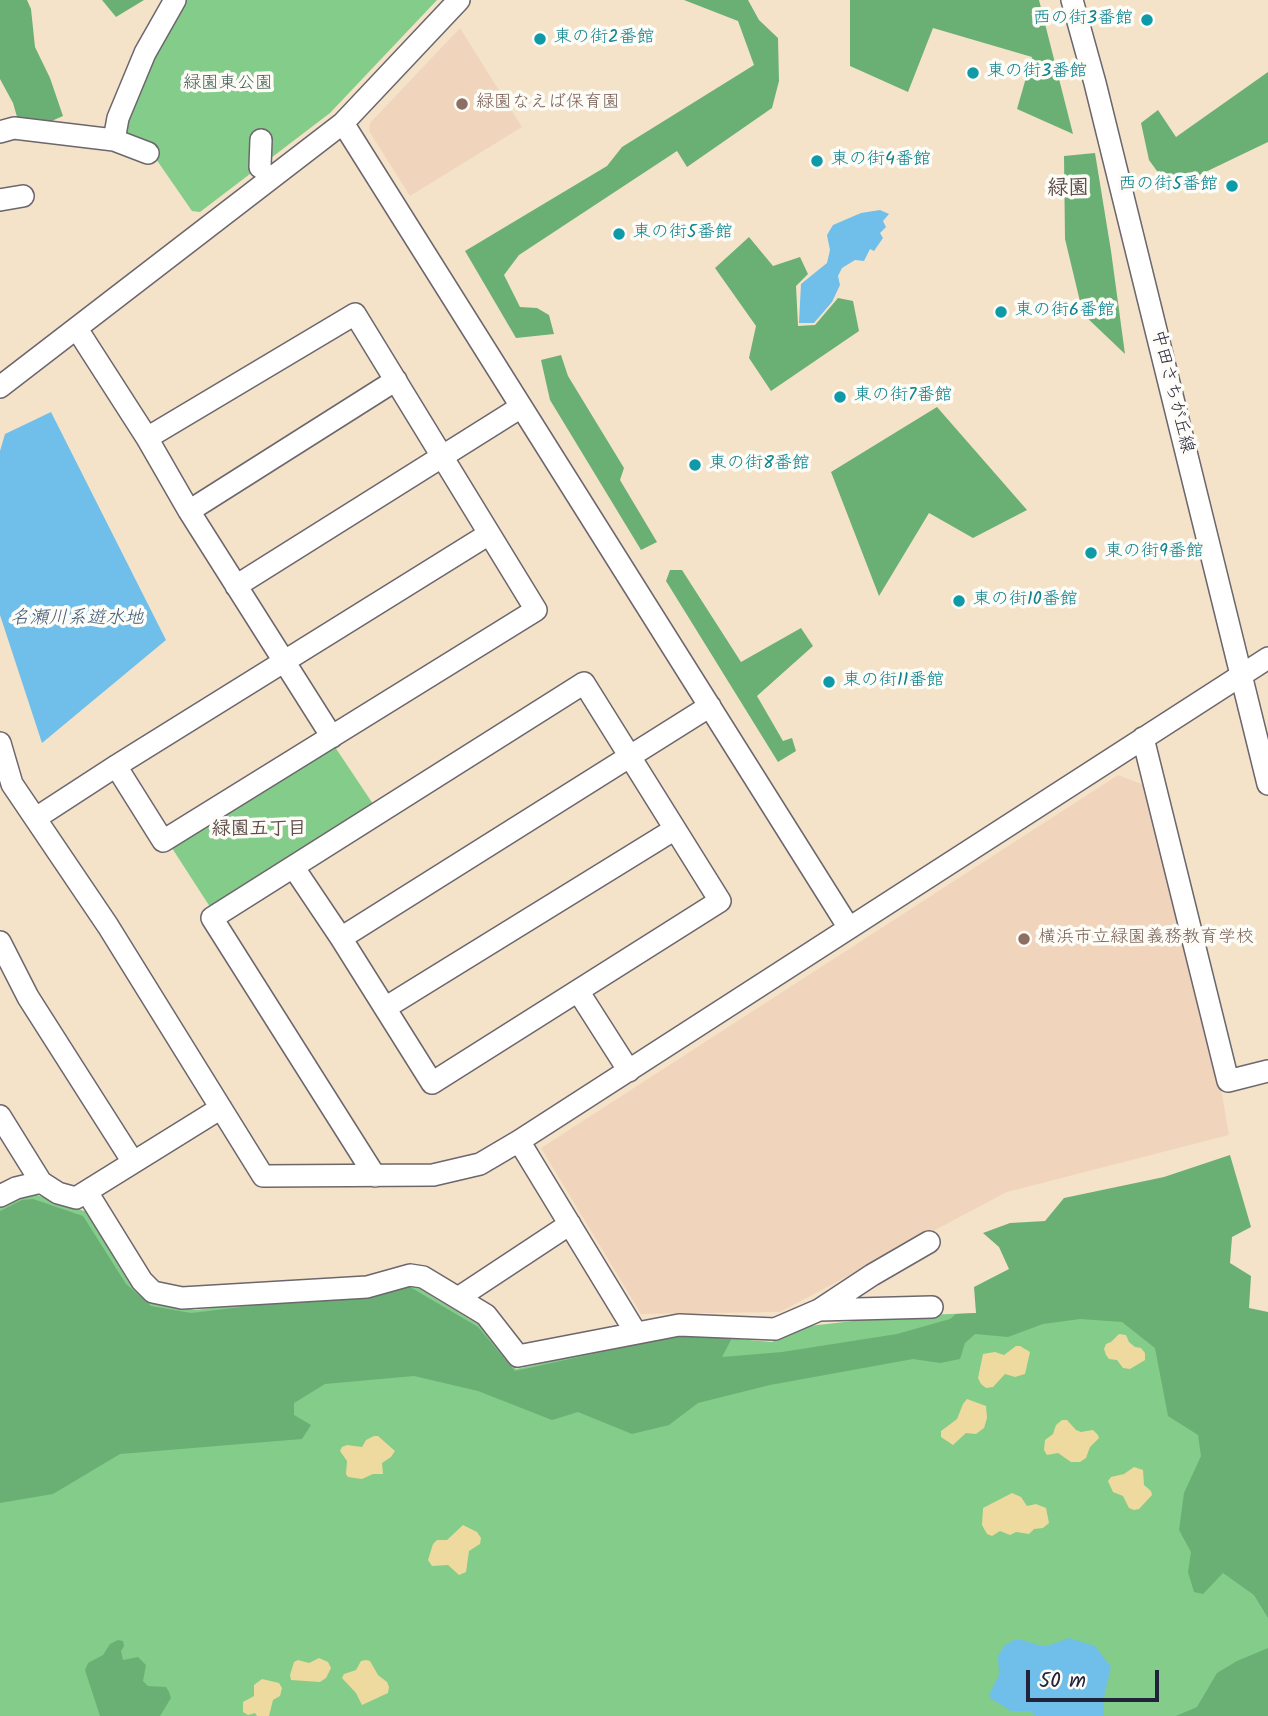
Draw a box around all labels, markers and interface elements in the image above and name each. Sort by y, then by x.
place label: 西の街3番館 [1033,9,1133,31]
marker: 西の街3番館 [1139,12,1155,28]
place label: 東の街2番館 [554,28,654,50]
marker: 東の街2番館 [532,31,548,47]
place label: 東の街3番館 [987,62,1087,84]
marker: 東の街3番館 [965,65,981,81]
park label: 緑園東公園 [183,74,273,96]
place label: 緑園なえば保育園 [476,93,620,115]
marker: 緑園なえば保育園 [454,96,470,112]
place label: 東の街4番館 [831,150,931,172]
marker: 東の街4番館 [809,153,825,169]
place label: 西の街5番館 [1118,175,1218,197]
district label: 緑園 [1047,177,1089,203]
marker: 西の街5番館 [1224,178,1240,194]
place label: 東の街5番館 [633,223,733,245]
marker: 東の街5番館 [611,226,627,242]
place label: 東の街6番館 [1015,301,1115,323]
marker: 東の街6番館 [993,304,1009,320]
street label: 中田さちが丘線 [1145,328,1197,456]
place label: 東の街7番館 [854,386,952,408]
marker: 東の街7番館 [832,389,848,405]
place label: 東の街8番館 [709,454,810,476]
marker: 東の街8番館 [687,457,703,473]
place label: 東の街9番館 [1105,542,1204,564]
marker: 東の街9番館 [1083,545,1099,561]
place label: 東の街10番館 [973,590,1078,612]
marker: 東の街10番館 [951,593,967,609]
water label: 名瀬川系遊水地 [11,609,143,631]
place label: 東の街11番館 [843,671,944,693]
marker: 東の街11番館 [821,674,837,690]
district label: 緑園五丁目 [212,820,306,842]
place label: 横浜市立緑園義務教育学校 [1038,928,1254,950]
marker: 横浜市立緑園義務教育学校 [1016,931,1032,947]
scale bar [1030,1656,1163,1700]
text: 50 m [1039,1665,1086,1698]

